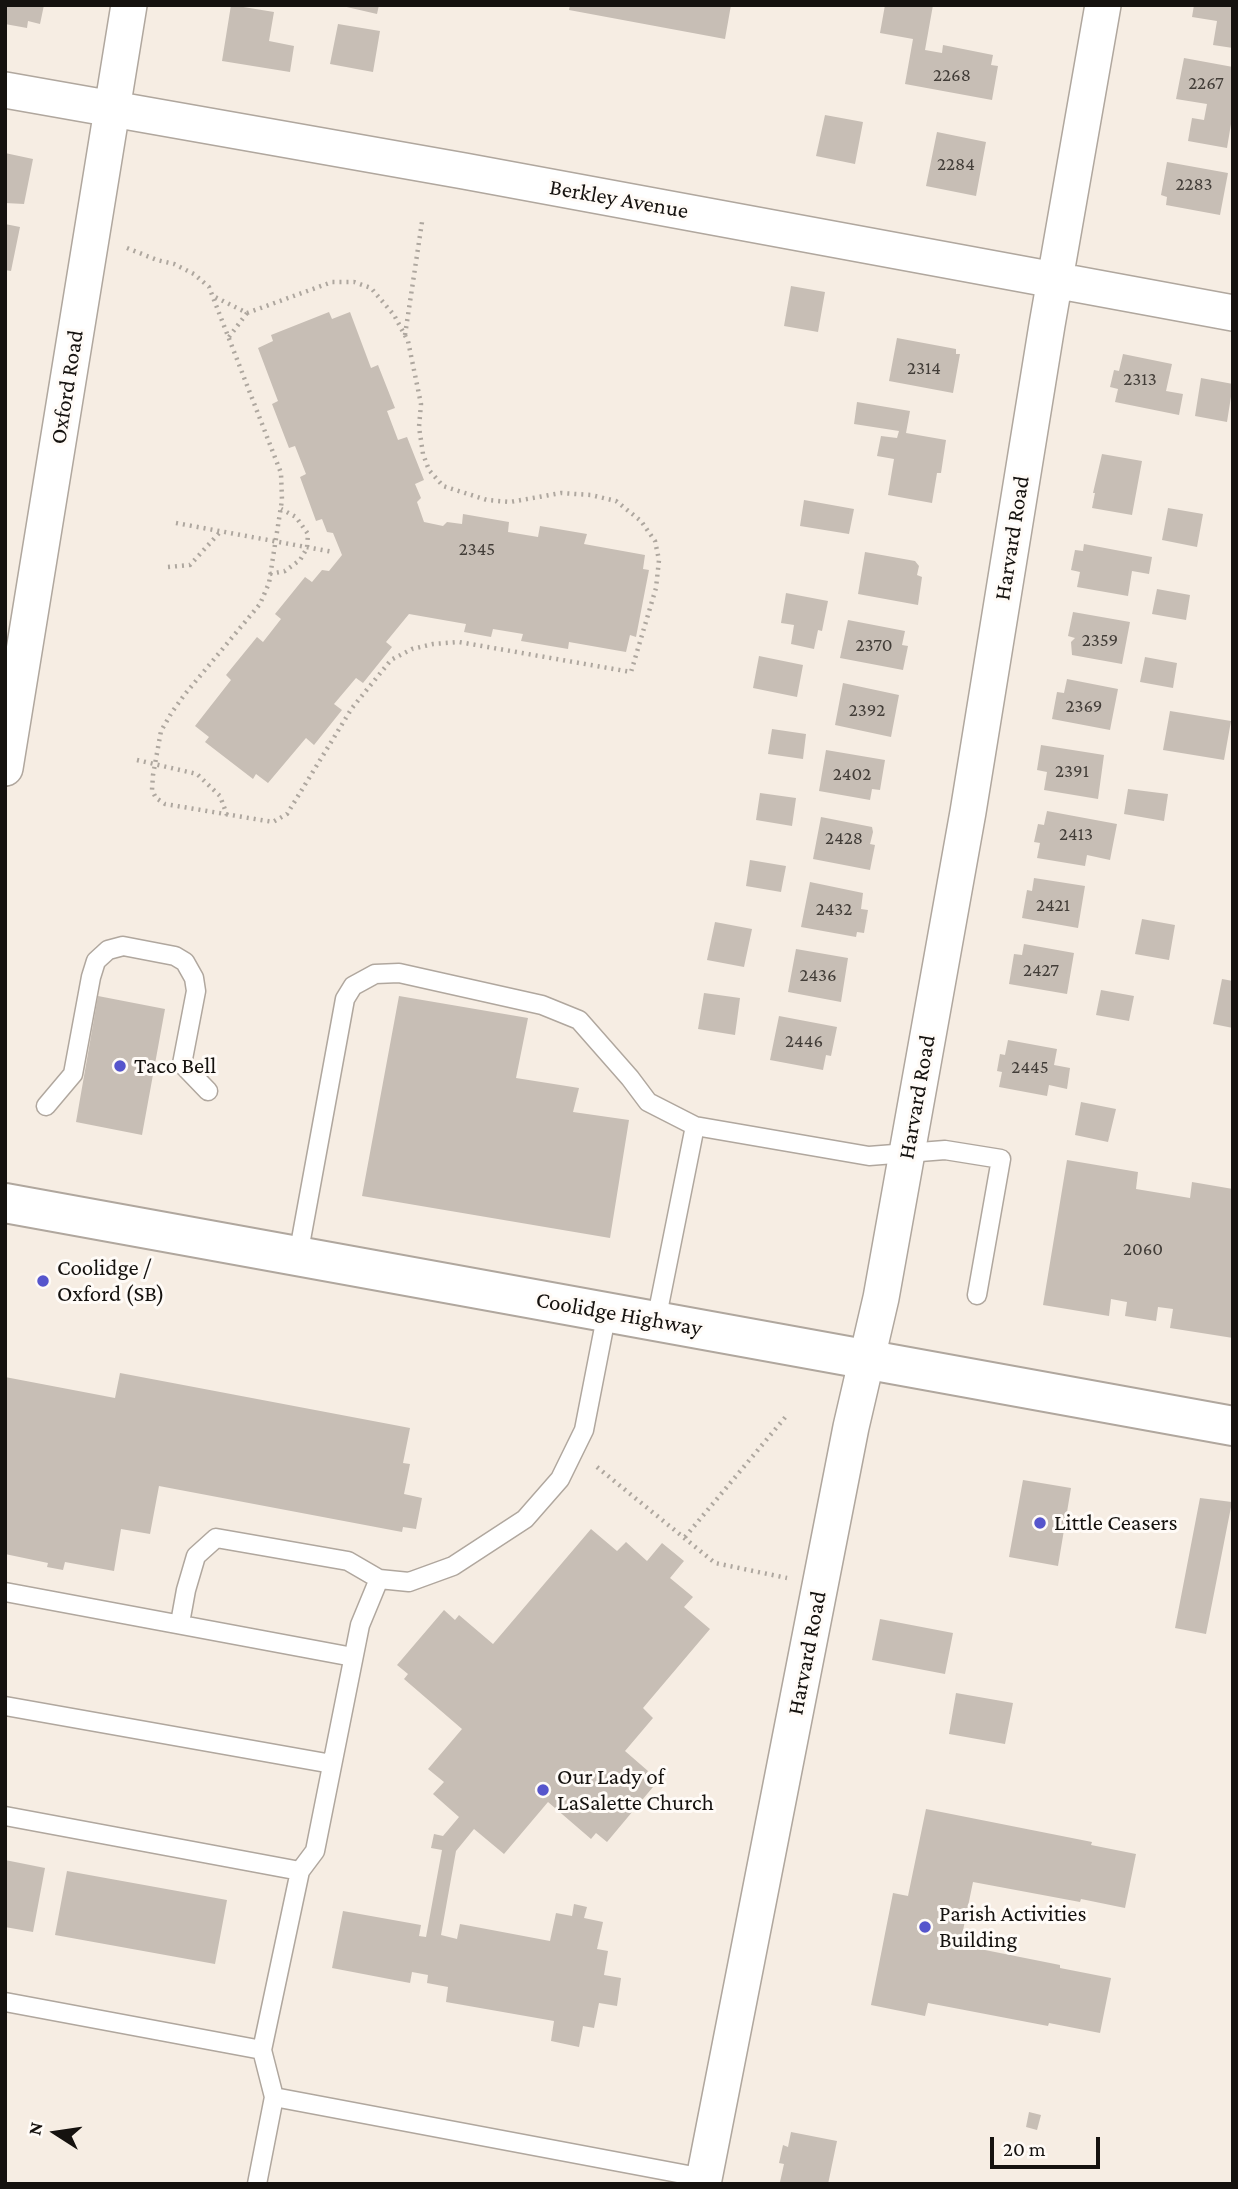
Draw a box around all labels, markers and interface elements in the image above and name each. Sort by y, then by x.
house number: 2268 [933,64,971,86]
house number: 2267 [1188,72,1224,94]
house number: 2284 [937,153,975,175]
street label: Berkley Avenue [547,173,691,225]
house number: 2283 [1176,173,1212,195]
street label: Oxford Road [44,328,90,446]
house number: 2314 [907,357,941,379]
house number: 2313 [1123,368,1157,390]
street label: Harvard Road [989,474,1035,602]
house number: 2345 [459,538,495,560]
house number: 2359 [1082,629,1118,651]
house number: 2370 [855,634,893,656]
house number: 2369 [1066,695,1102,717]
house number: 2392 [849,699,885,721]
house number: 2391 [1055,760,1089,782]
house number: 2402 [833,763,871,785]
house number: 2413 [1059,823,1093,845]
house number: 2428 [825,827,863,849]
house number: 2421 [1036,894,1070,916]
house number: 2432 [816,898,852,920]
house number: 2427 [1023,959,1059,981]
house number: 2436 [799,964,837,986]
house number: 2446 [785,1030,823,1052]
street label: Harvard Road [892,1033,942,1161]
place label: Taco Bell [134,1052,216,1080]
house number: 2445 [1011,1056,1049,1078]
marker: Taco Bell [112,1058,128,1074]
house number: 2060 [1123,1238,1163,1260]
place label: Coolidge / Oxford (SB) [57,1254,165,1308]
marker: Coolidge / Oxford (SB) [35,1273,51,1289]
street label: Coolidge Highway [534,1286,704,1342]
place label: Little Ceasers [1054,1509,1178,1537]
marker: Little Ceasers [1032,1515,1048,1531]
street label: Harvard Road [781,1589,833,1717]
place label: Our Lady of LaSalette Church [557,1763,714,1817]
marker: Our Lady of LaSalette Church [535,1782,551,1798]
place label: Parish Activities Building [939,1900,1086,1954]
marker: Parish Activities Building [917,1919,933,1935]
north arrow [21,2098,91,2168]
text: N [23,2120,47,2137]
scale bar [993,2122,1103,2166]
text: 20 m [1003,2137,1046,2161]

